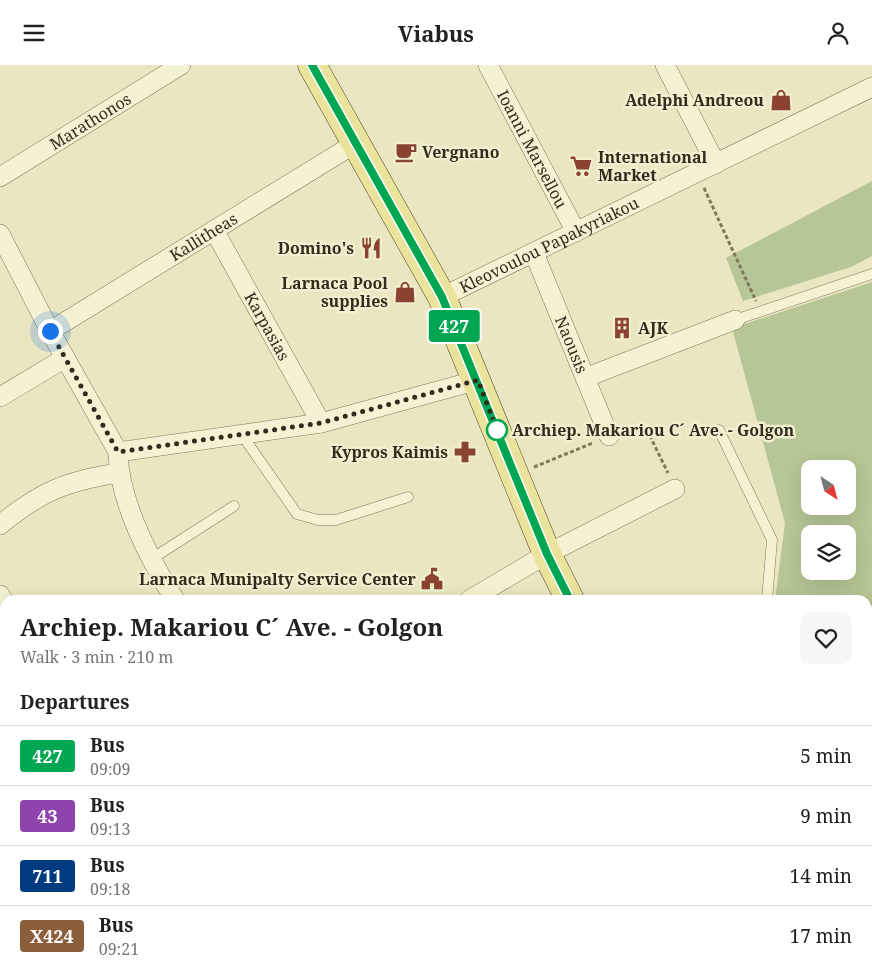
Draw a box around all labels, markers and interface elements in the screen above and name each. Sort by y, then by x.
text: Viabus [398,18,474,48]
icon: menu [20,19,48,47]
icon: person [824,19,852,47]
street label: Ioanni Marsellou [492,86,573,212]
shop icon: Adelphi Andreou [768,87,794,113]
street label: Marathonos [45,88,135,155]
place label: Adelphi Andreou [625,89,764,111]
cafe icon: Vergnano [393,139,419,165]
place label: Vergnano [422,141,500,163]
place label: International Market [598,146,708,186]
supermarket icon: International Market [568,153,594,179]
street label: Kleovoulou Papakyriakou [455,192,642,298]
street label: Kallitheas [165,208,241,266]
restaurant icon: Domino's [358,235,384,261]
place label: Domino's [278,237,354,259]
place label: Larnaca Pool supplies [282,272,388,312]
shop icon: Larnaca Pool supplies [392,279,418,305]
street label: Karpasias [239,288,295,364]
line badge: 427 [425,310,483,342]
street label: Naousis [550,313,593,377]
text: 427 [439,314,469,338]
building icon: AJK [609,315,635,341]
place label: AJK [638,317,668,339]
your location [38,319,63,344]
marker: Archiep. Makariou C´ Ave. - Golgon [486,419,508,441]
place label: Archiep. Makariou C´ Ave. - Golgon [512,419,794,441]
pharmacy icon: Kypros Kaimis [452,439,478,465]
place label: Kypros Kaimis [331,441,448,463]
north arrow [801,460,856,515]
map controls [801,460,856,580]
button: layers [801,525,856,580]
public building icon: Larnaca Munipalty Service Center [419,566,445,592]
place label: Larnaca Munipalty Service Center [139,568,417,590]
text: Archiep. Makariou C´ Ave. - Golgon [20,610,443,643]
button: heart [800,612,852,664]
text: Walk · 3 min · 210 m [20,646,173,668]
text: Departures [20,689,129,715]
text: Bus [90,732,125,758]
text: 5 min [800,743,852,769]
text: 427 [32,744,63,768]
text: 09:09 [90,758,130,780]
text: Bus [90,792,125,818]
text: 9 min [800,803,852,829]
text: 43 [37,804,58,828]
text: 09:13 [90,818,130,840]
text: Bus [90,852,125,878]
text: 14 min [790,863,852,889]
text: 711 [32,864,63,888]
text: 09:18 [90,878,130,900]
text: Bus [99,912,133,938]
text: 17 min [790,923,852,949]
text: X424 [30,924,74,948]
text: 09:21 [99,938,139,960]

